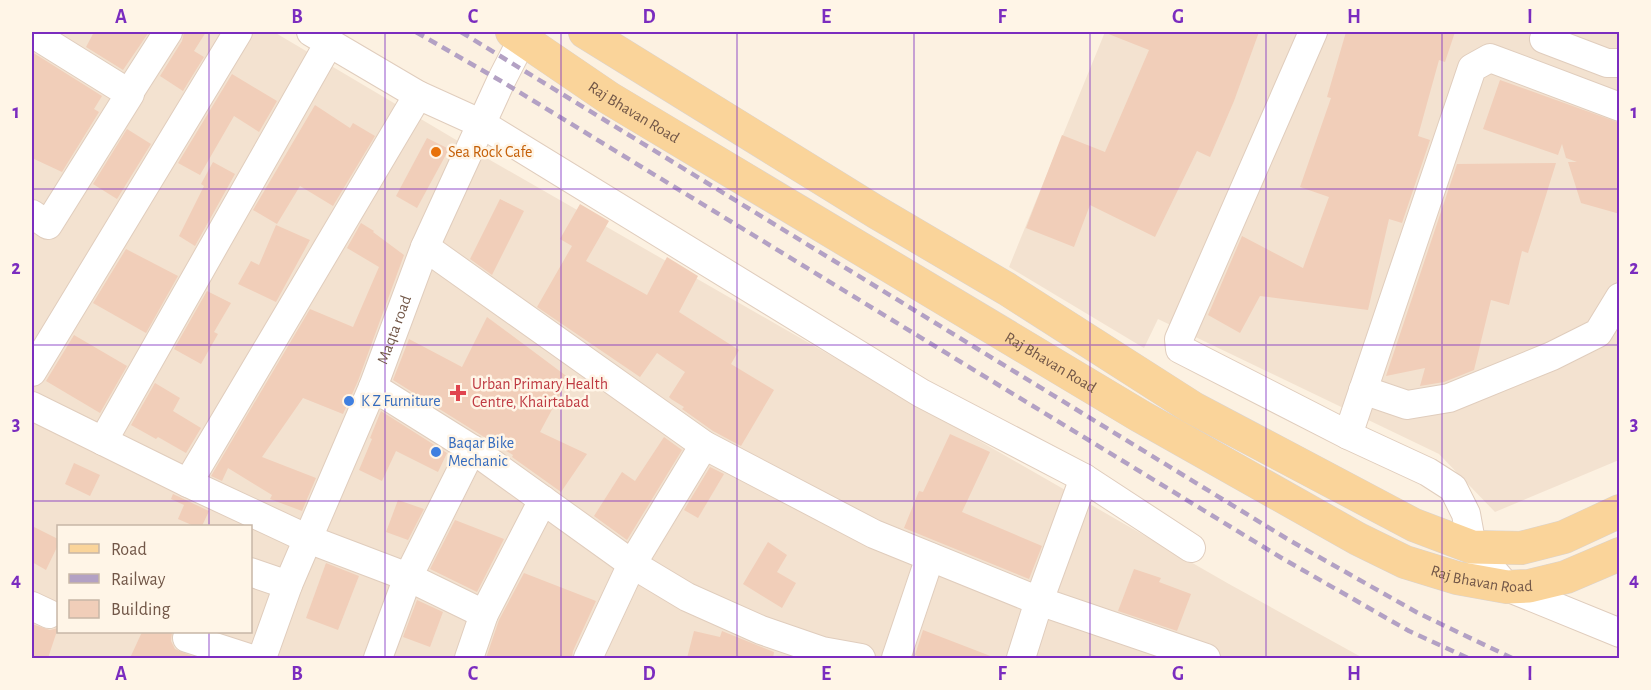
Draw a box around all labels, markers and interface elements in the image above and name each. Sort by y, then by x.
text: A [115,7,127,27]
text: B [291,7,303,27]
text: C [468,7,479,27]
text: D [642,7,656,27]
text: E [821,7,831,27]
text: F [997,7,1007,27]
text: G [1172,7,1184,27]
text: H [1347,7,1361,27]
text: I [1527,7,1533,27]
street label: Raj Bhavan Road [585,78,682,146]
text: 1 [12,102,20,122]
text: 1 [1630,102,1638,122]
place label: Sea Rock Cafe [448,144,532,160]
marker: Sea Rock Cafe [429,145,443,159]
text: 2 [11,258,21,278]
text: 2 [1629,258,1639,278]
street label: Maqta road [374,293,414,366]
street label: Raj Bhavan Road [1002,329,1099,396]
place label: Urban Primary Health Centre, Khairtabad [472,376,608,410]
marker: Urban Primary Health Centre, Khairtabad [449,384,467,402]
place label: K Z Furniture [361,393,441,409]
marker: K Z Furniture [342,394,356,408]
text: 3 [12,414,20,434]
text: 3 [1630,414,1638,434]
place label: Baqar Bike Mechanic [448,435,514,469]
marker: Baqar Bike Mechanic [429,445,443,459]
legend [57,525,252,633]
text: Road [111,541,147,559]
street label: Raj Bhavan Road [1429,562,1533,595]
text: 4 [11,570,21,590]
text: 4 [1629,570,1639,590]
text: Railway [111,571,166,589]
text: Building [111,601,171,619]
text: A [115,664,127,684]
text: B [291,664,303,684]
text: C [468,664,479,684]
text: D [642,664,656,684]
text: E [821,664,831,684]
text: F [997,664,1007,684]
text: G [1172,664,1184,684]
text: H [1347,664,1361,684]
text: I [1527,664,1533,684]

